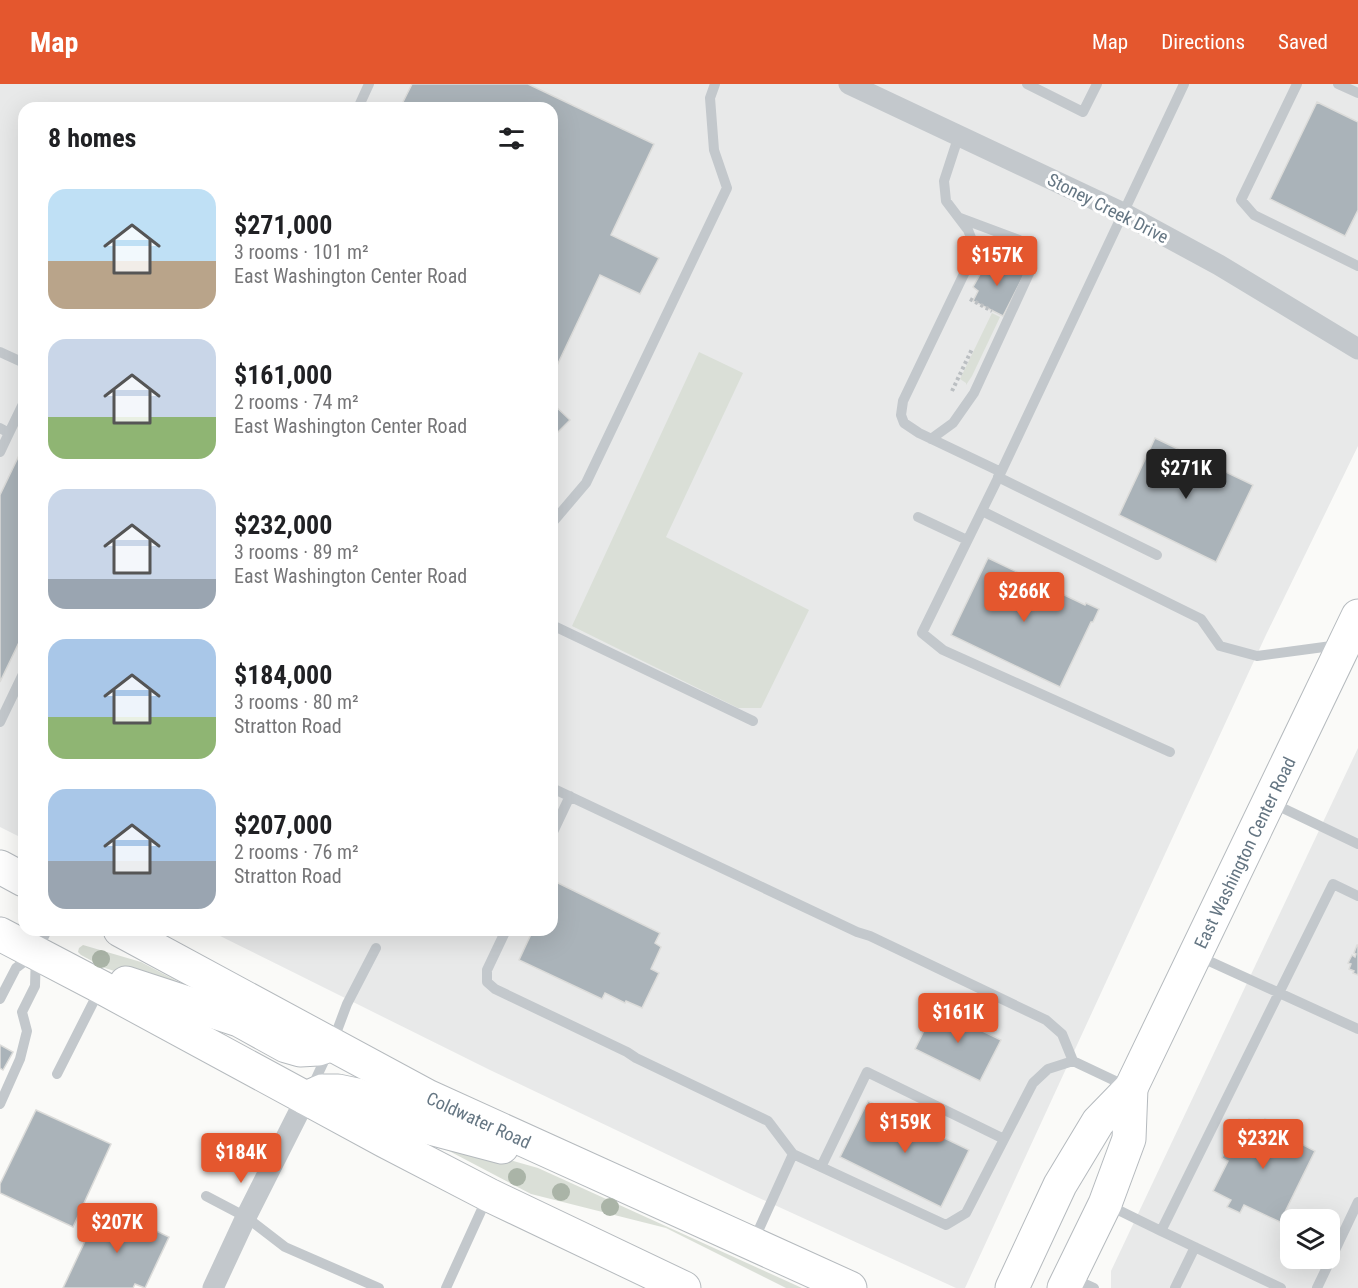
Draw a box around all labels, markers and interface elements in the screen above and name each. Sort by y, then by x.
text: Map [30,26,78,59]
text: Map [1092,30,1128,54]
text: Directions [1161,30,1245,54]
text: Saved [1278,30,1328,54]
icon: filters [495,122,528,155]
text: 8 homes [48,123,136,153]
street label: Stoney Creek Drive [1044,169,1172,247]
text: $271,000 [234,210,332,240]
icon: home [96,213,168,285]
pin: $157K [955,236,1039,287]
text: 3 rooms · 101 m² [234,240,369,264]
text: $157K [971,243,1023,267]
text: East Washington Center Road [234,264,467,288]
text: $161,000 [234,360,332,390]
icon: home [96,363,168,435]
text: 2 rooms · 74 m² [234,390,359,414]
text: East Washington Center Road [234,414,467,438]
pin: $271K [1144,449,1228,500]
text: $271K [1160,456,1212,480]
text: $232,000 [234,510,332,540]
icon: home [96,513,168,585]
text: 3 rooms · 89 m² [234,540,359,564]
text: East Washington Center Road [234,564,467,588]
pin: $266K [982,572,1066,623]
text: $266K [998,579,1050,603]
text: $184,000 [234,660,332,690]
icon: home [96,663,168,735]
text: 3 rooms · 80 m² [234,690,359,714]
text: Stratton Road [234,714,342,738]
street label: East Washington Center Road [1189,753,1299,952]
text: $207,000 [234,810,332,840]
icon: home [96,813,168,885]
text: 2 rooms · 76 m² [234,840,359,864]
text: Stratton Road [234,864,342,888]
pin: $161K [916,993,1000,1044]
text: $161K [932,1000,984,1024]
street label: Coldwater Road [423,1087,534,1152]
pin: $159K [863,1103,947,1154]
text: $159K [879,1110,931,1134]
pin: $232K [1221,1119,1305,1170]
text: $232K [1237,1126,1289,1150]
pin: $184K [199,1133,283,1184]
text: $184K [215,1140,267,1164]
pin: $207K [75,1203,159,1254]
map controls [1280,1209,1340,1269]
button: layers [1280,1209,1340,1269]
text: $207K [91,1210,143,1234]

